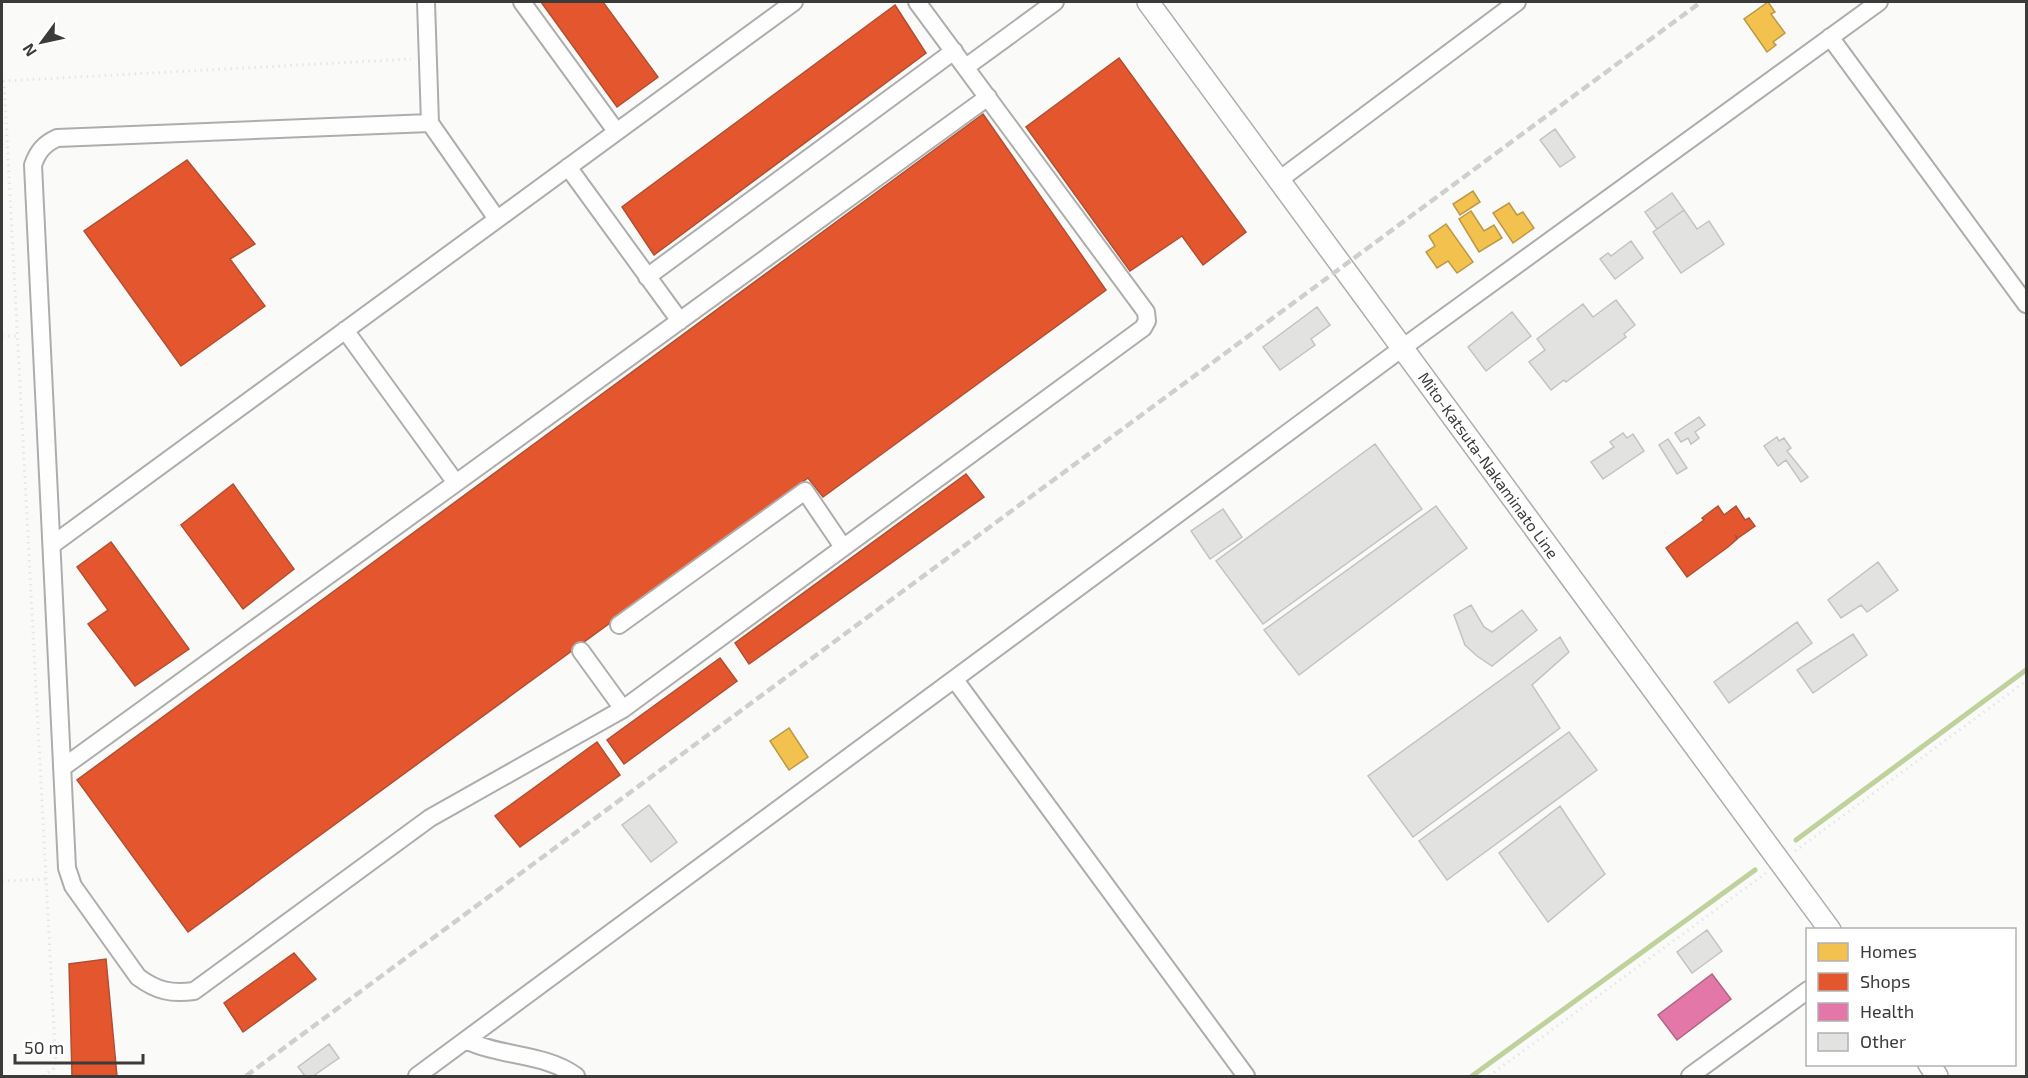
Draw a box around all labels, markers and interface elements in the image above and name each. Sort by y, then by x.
north arrow [12,12,72,72]
text: N [18,40,40,60]
street label: Mito-Katsuta-Nakaminato Line [1415,368,1563,562]
legend [1806,928,2016,1066]
text: Homes [1860,940,1917,962]
text: Shops [1860,970,1910,992]
text: Health [1860,1000,1914,1022]
scale bar [15,1027,142,1065]
text: Other [1860,1030,1906,1052]
text: 50 m [24,1036,64,1058]

